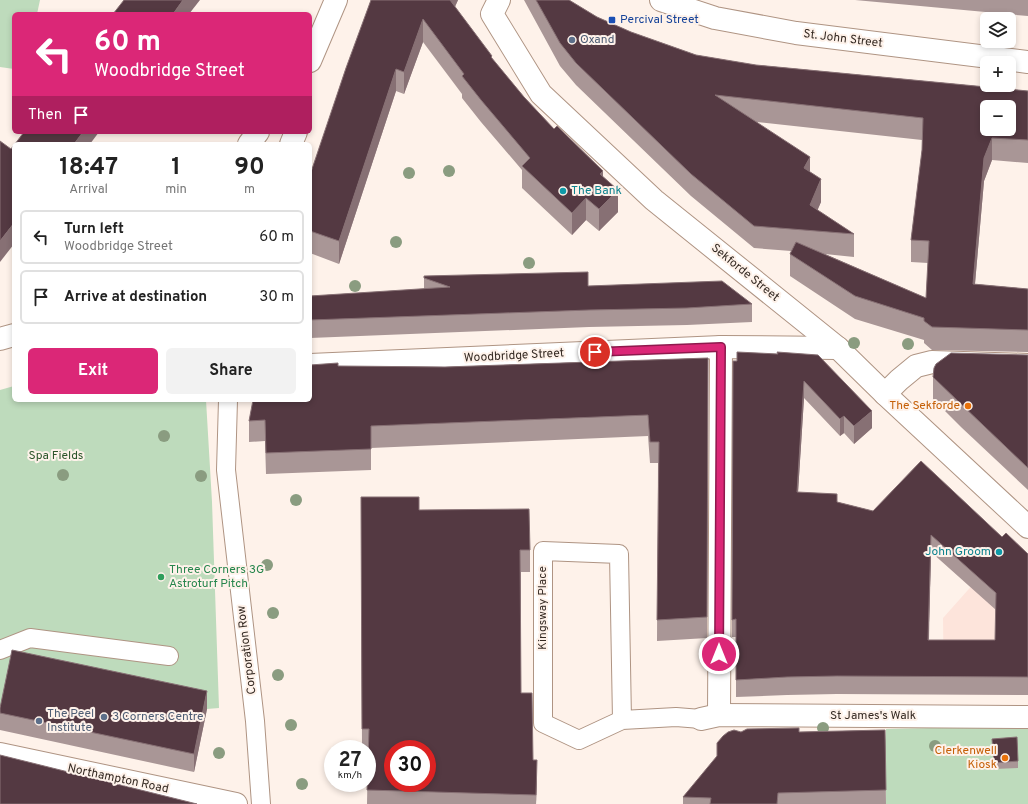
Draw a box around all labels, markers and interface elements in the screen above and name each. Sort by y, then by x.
place label: Percival Street [620,12,699,28]
map controls [980,12,1016,136]
button: layers [980,12,1016,48]
marker: Percival Street [607,15,617,25]
text: 60 m [94,25,161,61]
street label: St. John Street [802,26,884,52]
icon: left [28,28,80,80]
place label: Oxand [580,32,614,48]
marker: Oxand [567,35,577,45]
button: + [980,56,1016,92]
text: Woodbridge Street [94,60,245,83]
button: − [980,100,1016,136]
icon: arrive [70,104,92,126]
text: Then [28,106,62,125]
text: 18:47 [59,153,118,183]
text: 1 [171,153,181,183]
text: 90 [234,153,265,183]
text: Arrival [69,182,108,198]
text: min [165,182,187,198]
text: m [244,182,255,198]
place label: The Bank [571,183,622,199]
marker: The Bank [558,186,568,196]
text: Turn left [64,220,124,239]
icon: left [30,226,52,248]
text: 60 m [259,228,294,247]
text: Woodbridge Street [64,239,173,255]
street label: Sekforde Street [708,241,782,305]
icon: arrive [30,286,52,308]
text: Arrive at destination [64,288,207,307]
text: 30 m [259,288,294,307]
pin [578,335,612,369]
icon: arrive [584,341,606,363]
street label: Woodbridge Street [463,345,565,367]
button: Exit [28,348,158,394]
button: Share [166,348,296,394]
place label: The Sekforde [889,398,960,414]
marker: The Sekforde [963,401,973,411]
park label: Spa Fields [28,448,84,464]
place label: John Groom [925,544,991,560]
marker: John Groom [994,547,1004,557]
place label: Three Corners 3G Astroturf Pitch [169,562,264,592]
street label: Kingsway Place [535,566,551,650]
marker: Three Corners 3G Astroturf Pitch [156,572,166,582]
street label: Corporation Row [234,604,260,695]
position arrow [698,633,740,675]
place label: The Peel Institute [47,706,94,736]
street label: St James's Walk [830,708,916,724]
place label: 3 Corners Centre [112,709,203,725]
marker: 3 Corners Centre [99,712,109,722]
marker: The Peel Institute [34,716,44,726]
speed limit sign: 30 [384,740,436,792]
place label: Clerkenwell Kiosk [934,743,997,773]
text: 27 [339,748,361,774]
marker: Clerkenwell Kiosk [1000,753,1010,763]
street label: Northampton Road [66,760,170,798]
text: km/h [338,769,362,782]

